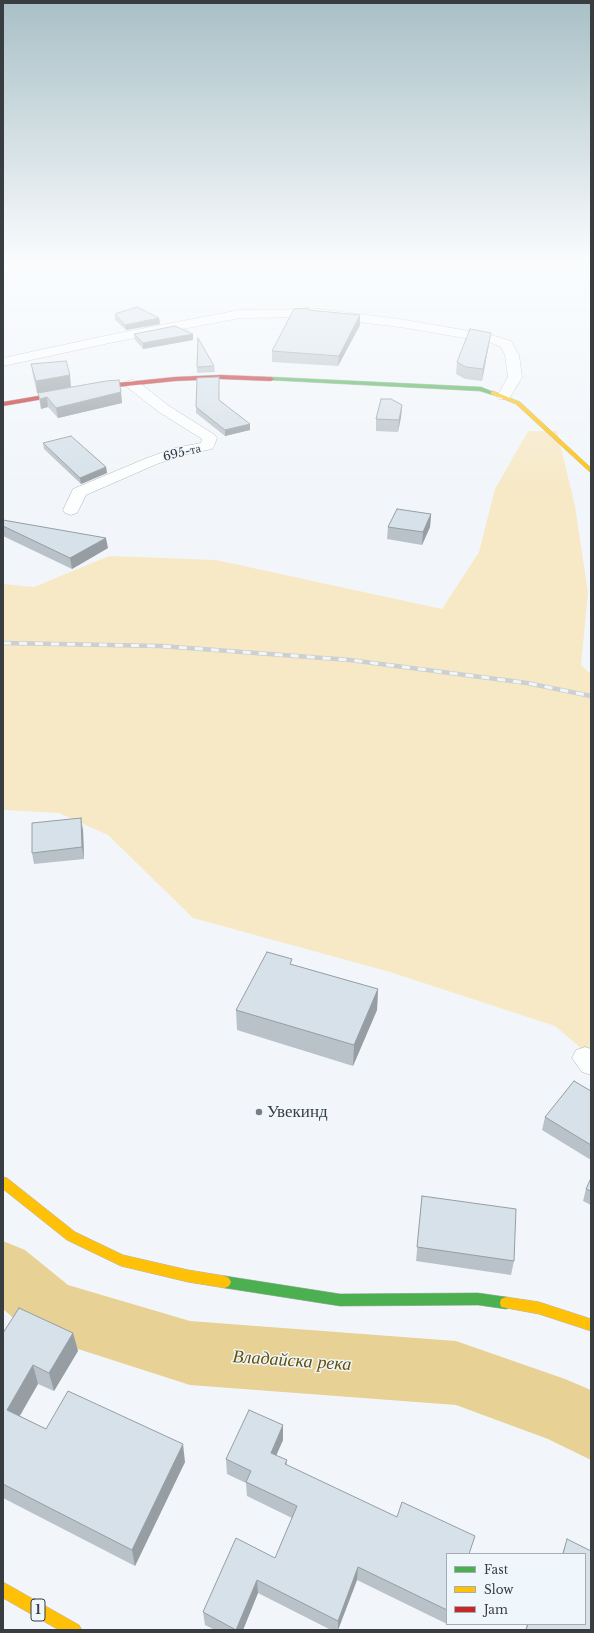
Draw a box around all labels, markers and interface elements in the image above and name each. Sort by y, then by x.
street label: 695-та [162,441,202,465]
place label: Увекинд [267,1102,328,1122]
marker: Увекинд [254,1107,264,1117]
water label: Владайска река [232,1346,352,1376]
legend [446,1553,586,1625]
text: Fast [484,1562,508,1577]
text: Slow [484,1582,513,1597]
road number: 1 [31,1599,45,1621]
text: Jam [484,1602,508,1617]

